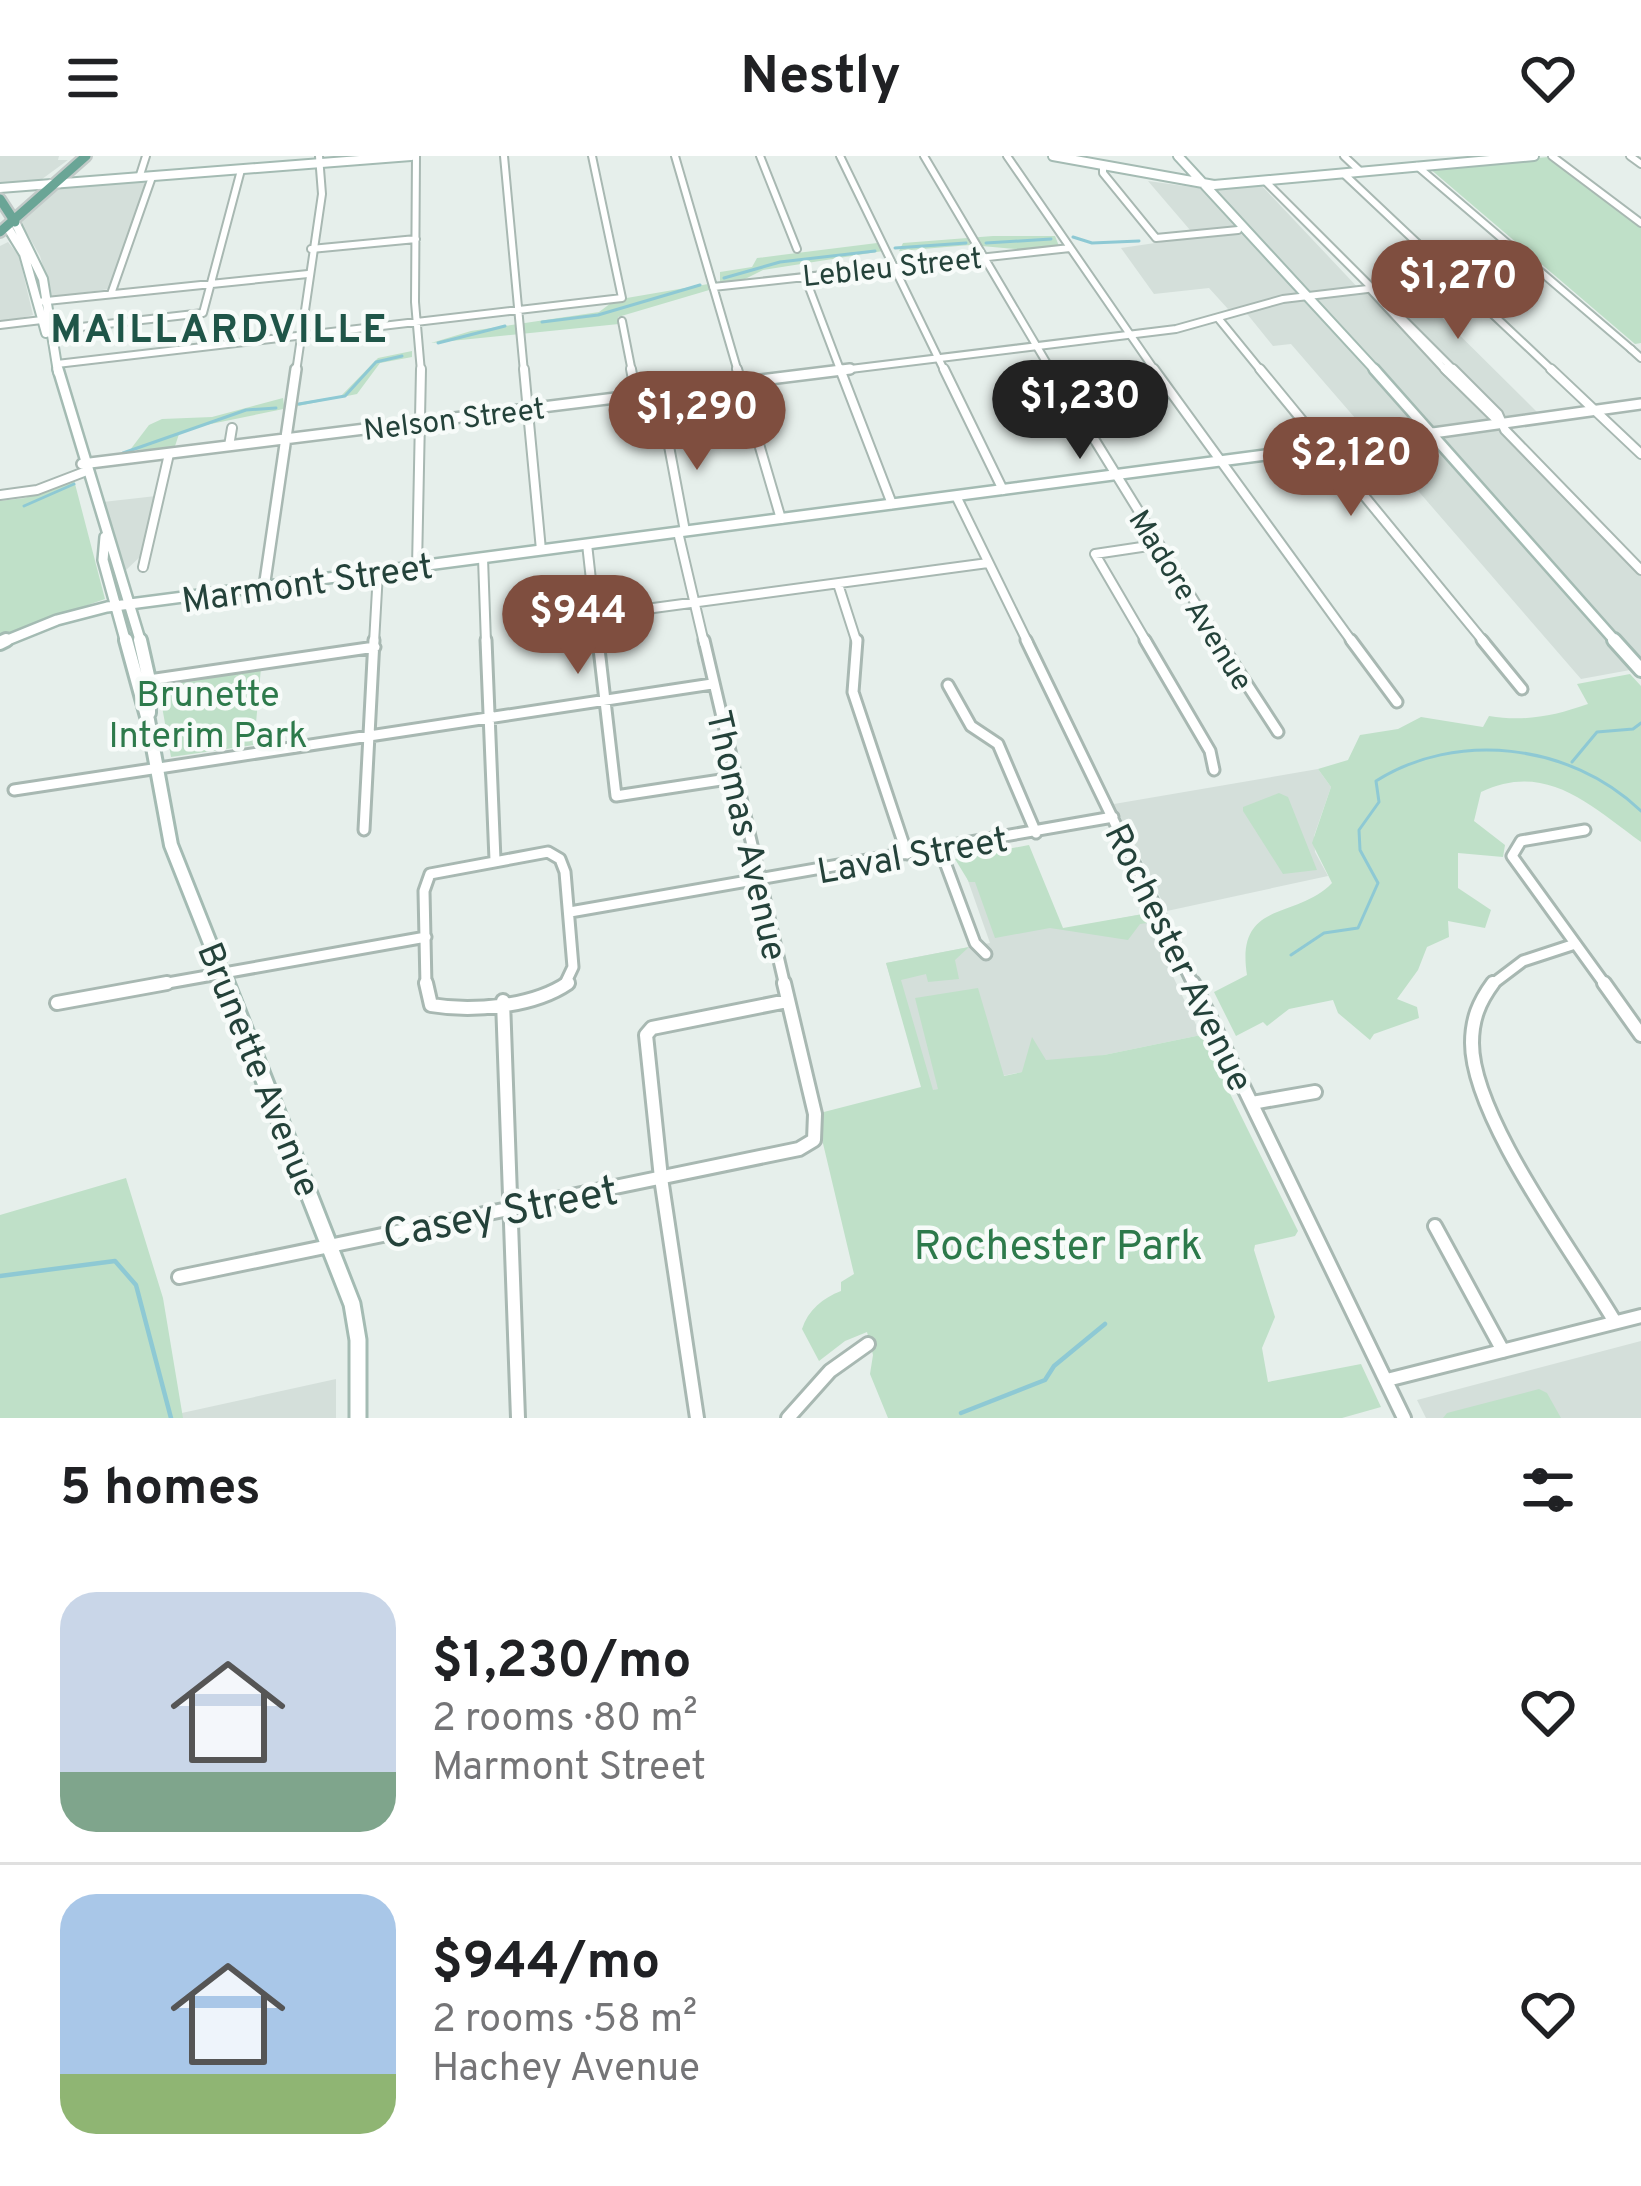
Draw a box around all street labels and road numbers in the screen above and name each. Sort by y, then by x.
street label: Lebleu Street [801,242,984,297]
street label: Nelson Street [362,392,547,451]
street label: Madore Avenue [1119,504,1259,699]
street label: Marmont Street [179,546,436,626]
street label: Thomas Avenue [693,706,795,966]
street label: Rochester Avenue [1092,817,1261,1100]
street label: Laval Street [814,819,1012,897]
street label: Brunette Avenue [184,936,328,1205]
street label: Casey Street [379,1167,623,1264]

